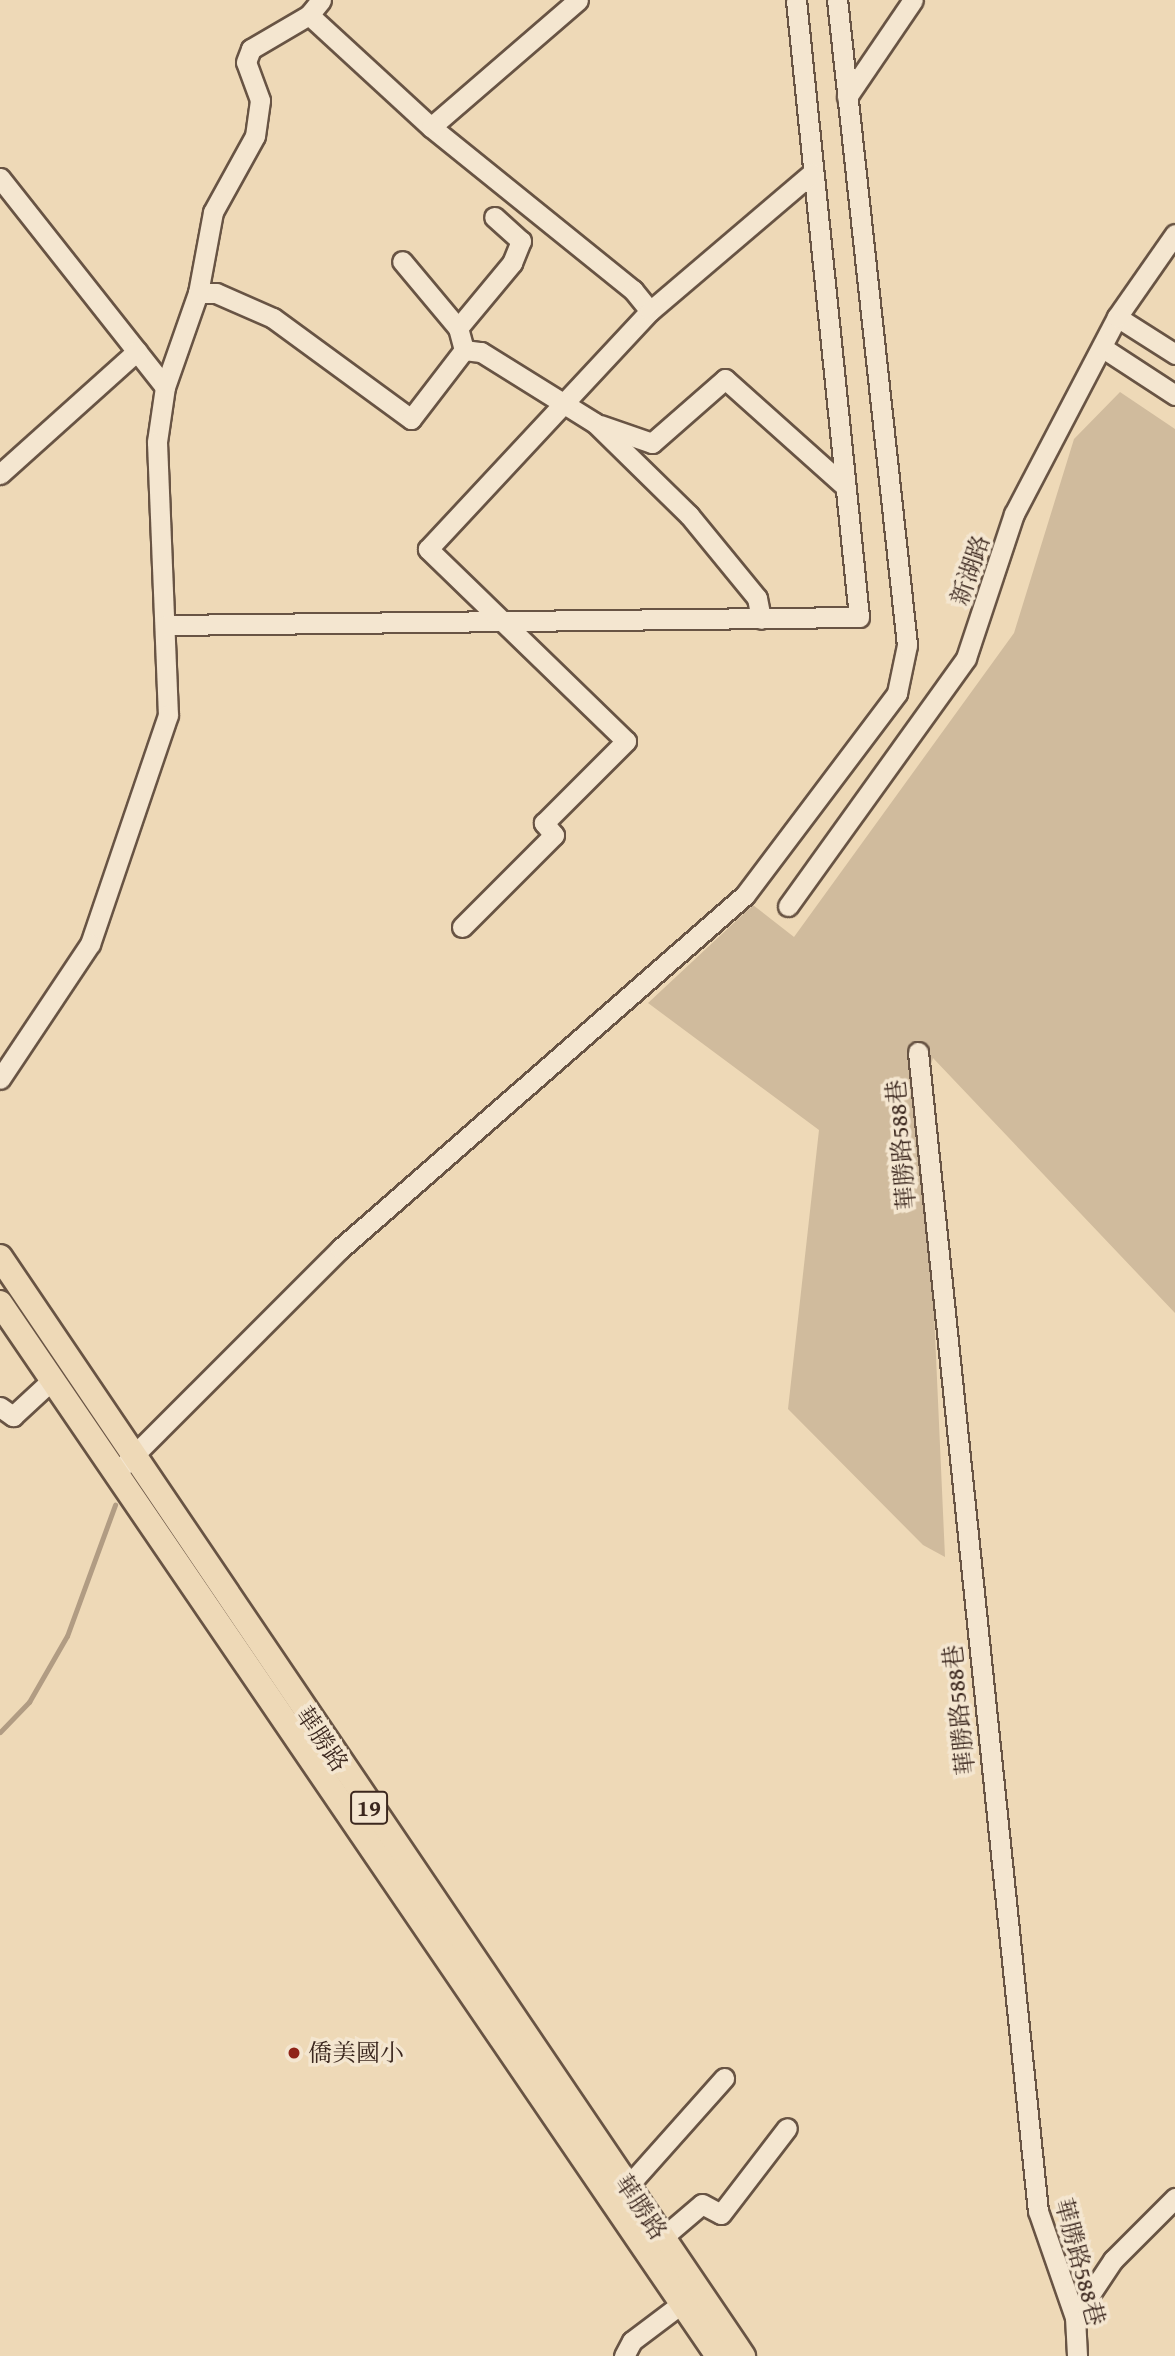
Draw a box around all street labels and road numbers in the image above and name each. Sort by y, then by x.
street label: 新湖路 [945,531,995,609]
street label: 華勝路588巷 [881,1079,921,1211]
street label: 華勝路588巷 [938,1644,980,1776]
street label: 華勝路 [290,1701,354,1777]
road number: 19 [350,1788,388,1828]
street label: 華勝路 [609,2169,673,2245]
street label: 華勝路588巷 [1049,2195,1111,2329]

